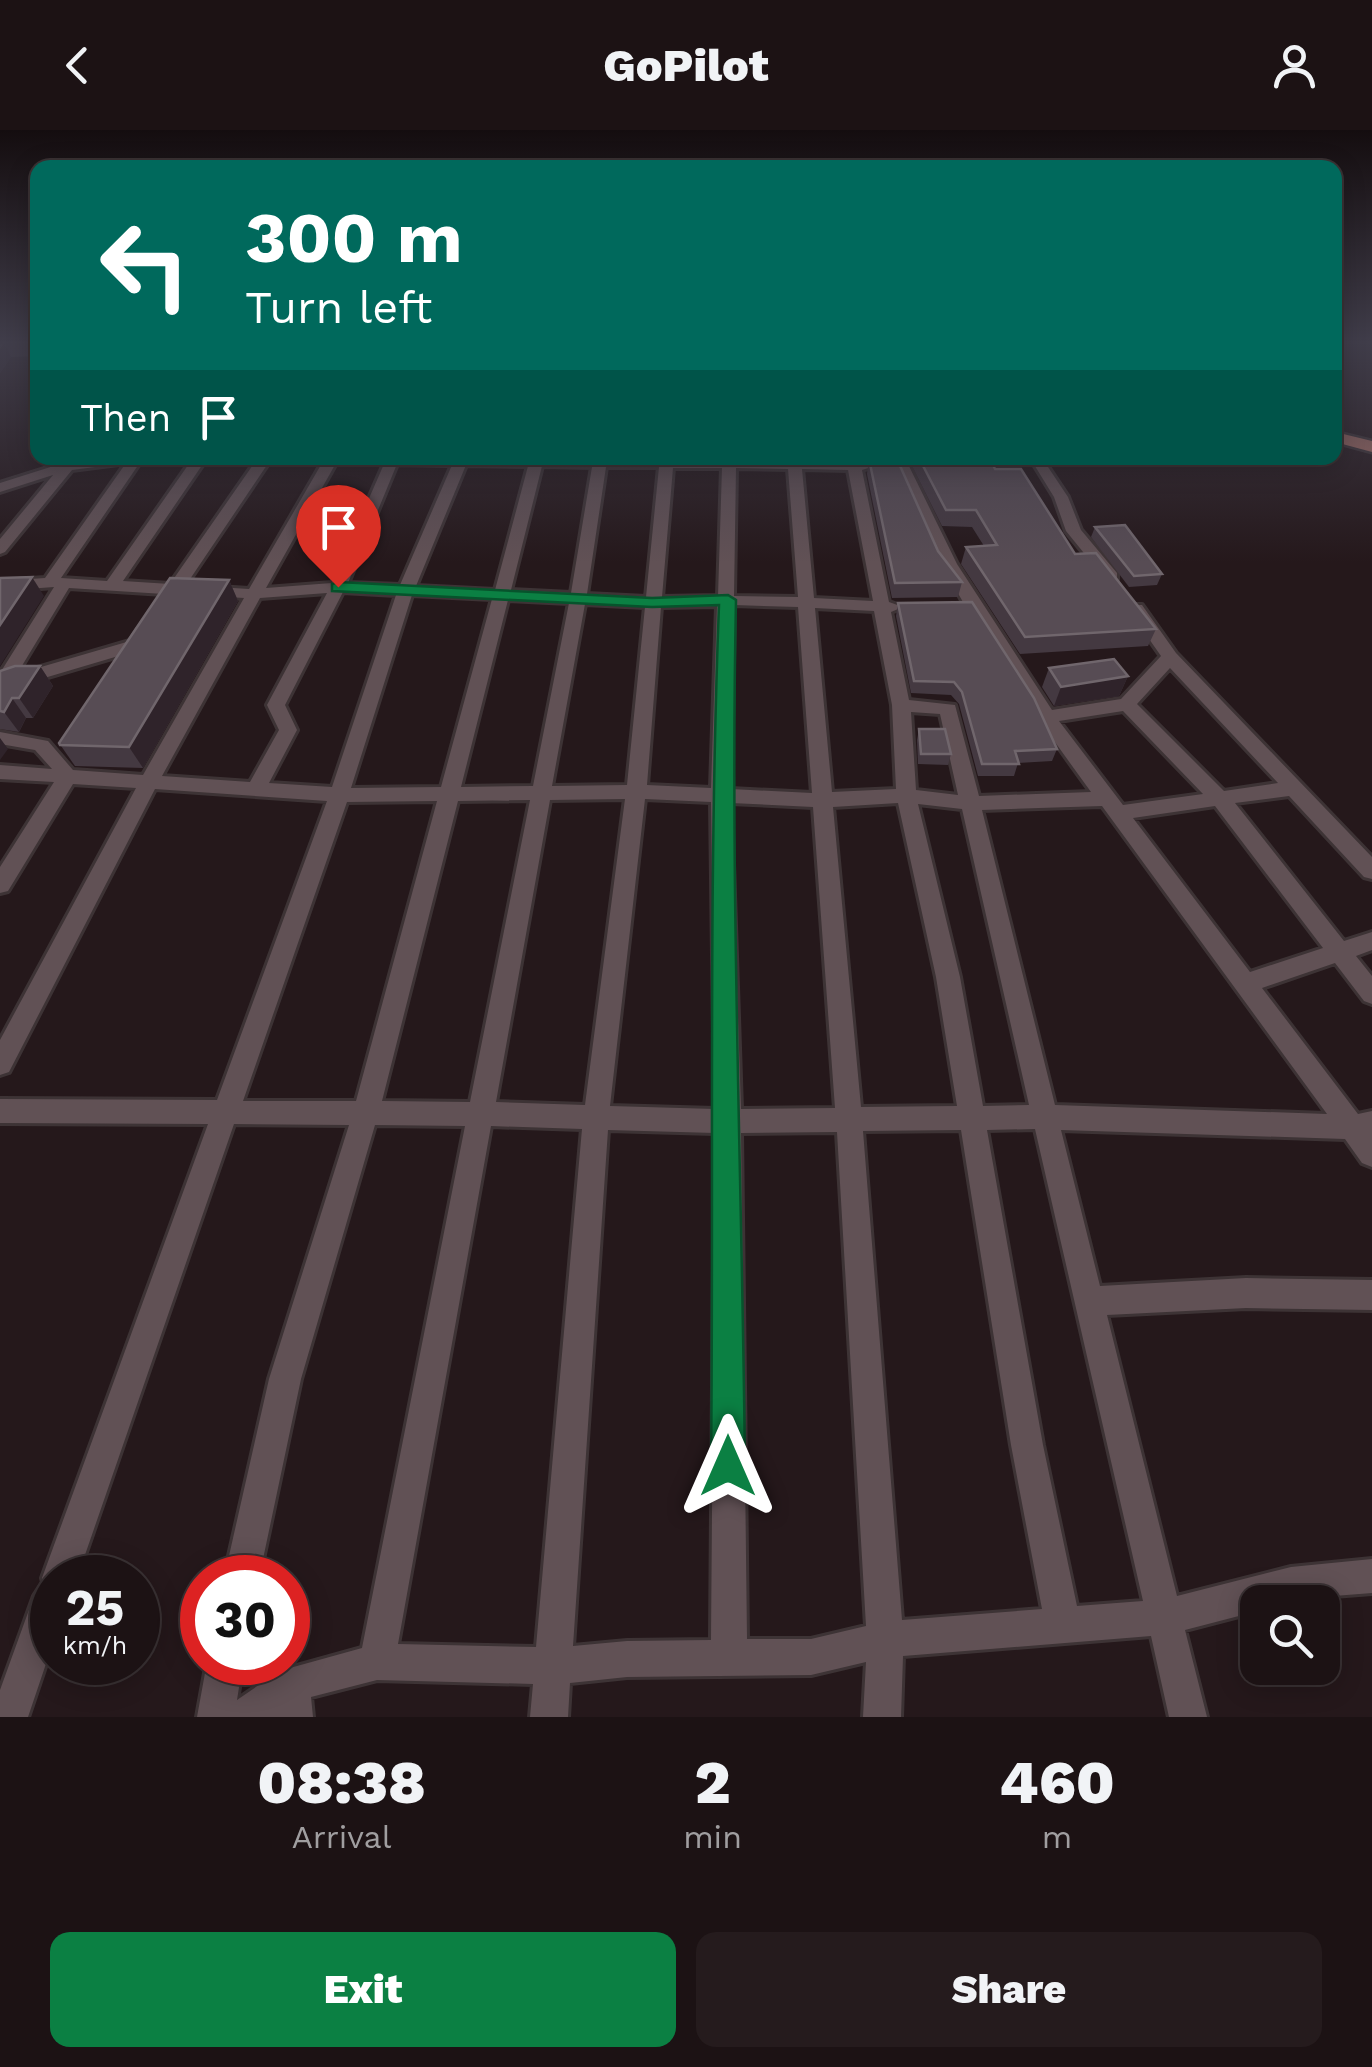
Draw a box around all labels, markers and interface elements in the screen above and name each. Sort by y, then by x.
icon: back [50,38,105,93]
icon: person [1267,38,1322,93]
text: GoPilot [603,39,769,92]
text: 300 m [245,197,463,279]
icon: left [80,200,210,330]
text: Turn left [245,281,432,334]
icon: arrive [191,390,246,445]
text: Then [80,396,171,440]
pin [296,485,381,588]
icon: arrive [311,500,366,555]
position arrow [676,1414,780,1518]
speed limit sign: 30 [180,1555,310,1685]
text: 25 [66,1578,124,1637]
map controls [1240,1585,1340,1685]
button: search [1240,1585,1340,1685]
text: km/h [63,1631,127,1660]
text: 08:38 [257,1747,426,1818]
text: 2 [695,1747,731,1818]
text: 460 [999,1747,1115,1818]
text: Arrival [292,1818,392,1856]
text: min [683,1818,742,1856]
text: m [1042,1818,1072,1856]
button: Exit [50,1932,676,2047]
button: Share [696,1932,1322,2047]

